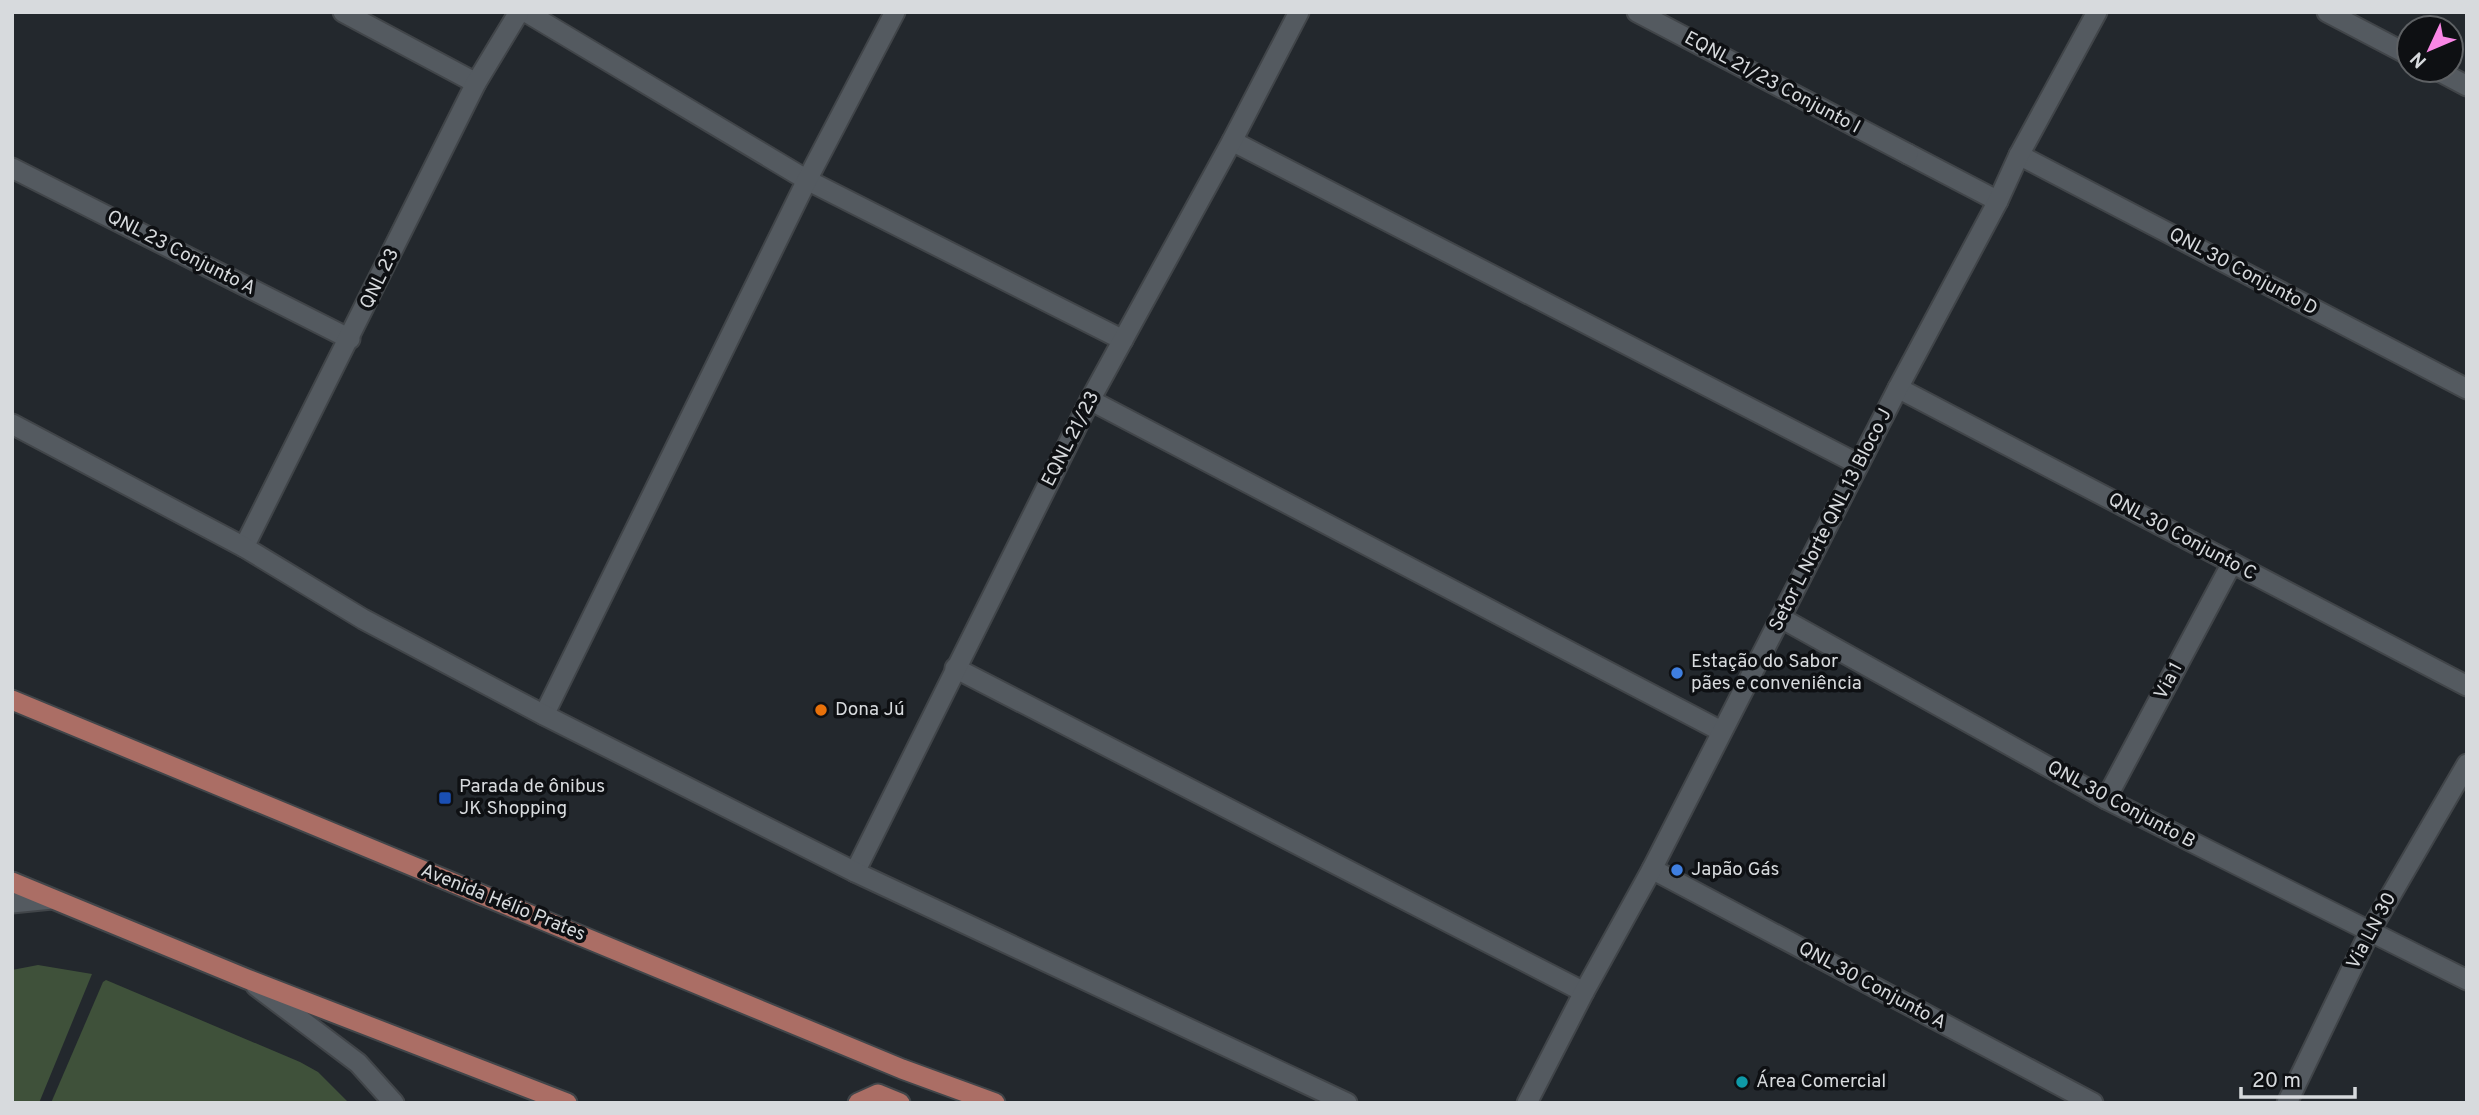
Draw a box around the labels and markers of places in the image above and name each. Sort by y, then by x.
place label: Estação do Sabor pães e conveniência [1691,650,1862,696]
marker: Estação do Sabor pães e conveniência [1669,665,1685,681]
place label: Dona Jú [835,698,905,722]
marker: Dona Jú [813,702,829,718]
place label: Parada de ônibus JK Shopping [459,775,605,821]
marker: Parada de ônibus JK Shopping [437,790,453,806]
place label: Japão Gás [1691,858,1779,882]
marker: Japão Gás [1669,862,1685,878]
place label: Área Comercial [1756,1069,1886,1094]
marker: Área Comercial [1734,1074,1750,1090]

